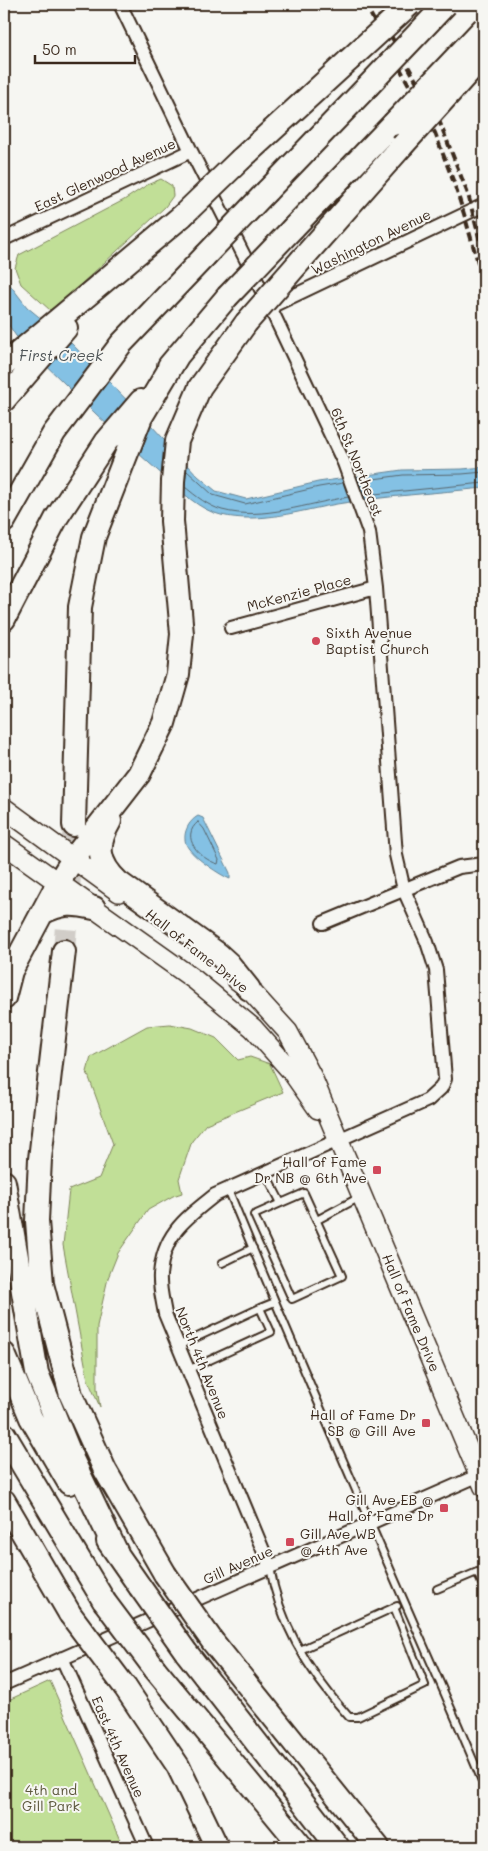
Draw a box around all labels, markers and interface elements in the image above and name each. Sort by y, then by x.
scale bar [35,32,135,64]
text: 50 m [42,39,77,59]
street label: East Glenwood Avenue [31,133,178,216]
street label: Washington Avenue [308,204,434,279]
water label: First Creek [19,345,104,365]
street label: 6th St Northeast [327,405,388,519]
street label: McKenzie Place [245,569,353,616]
place label: Sixth Avenue Baptist Church [326,623,429,658]
marker: Sixth Avenue Baptist Church [310,635,322,647]
street label: Hall of Fame Drive [142,904,253,997]
place label: Hall of Fame Dr NB @ 6th Ave [254,1152,367,1187]
marker: Hall of Fame Dr NB @ 6th Ave [371,1164,383,1176]
street label: Hall of Fame Drive [378,1251,445,1375]
street label: North 4th Avenue [171,1304,234,1422]
place label: Hall of Fame Dr SB @ Gill Ave [310,1405,416,1440]
marker: Hall of Fame Dr SB @ Gill Ave [420,1417,432,1429]
place label: Gill Ave EB @ Hall of Fame Dr [328,1490,434,1525]
marker: Gill Ave EB @ Hall of Fame Dr [438,1502,450,1514]
place label: Gill Ave WB @ 4th Ave [300,1524,376,1559]
marker: Gill Ave WB @ 4th Ave [284,1536,296,1548]
street label: Gill Avenue [200,1541,276,1588]
street label: East 4th Avenue [88,1693,149,1801]
park label: 4th and Gill Park [22,1780,80,1815]

